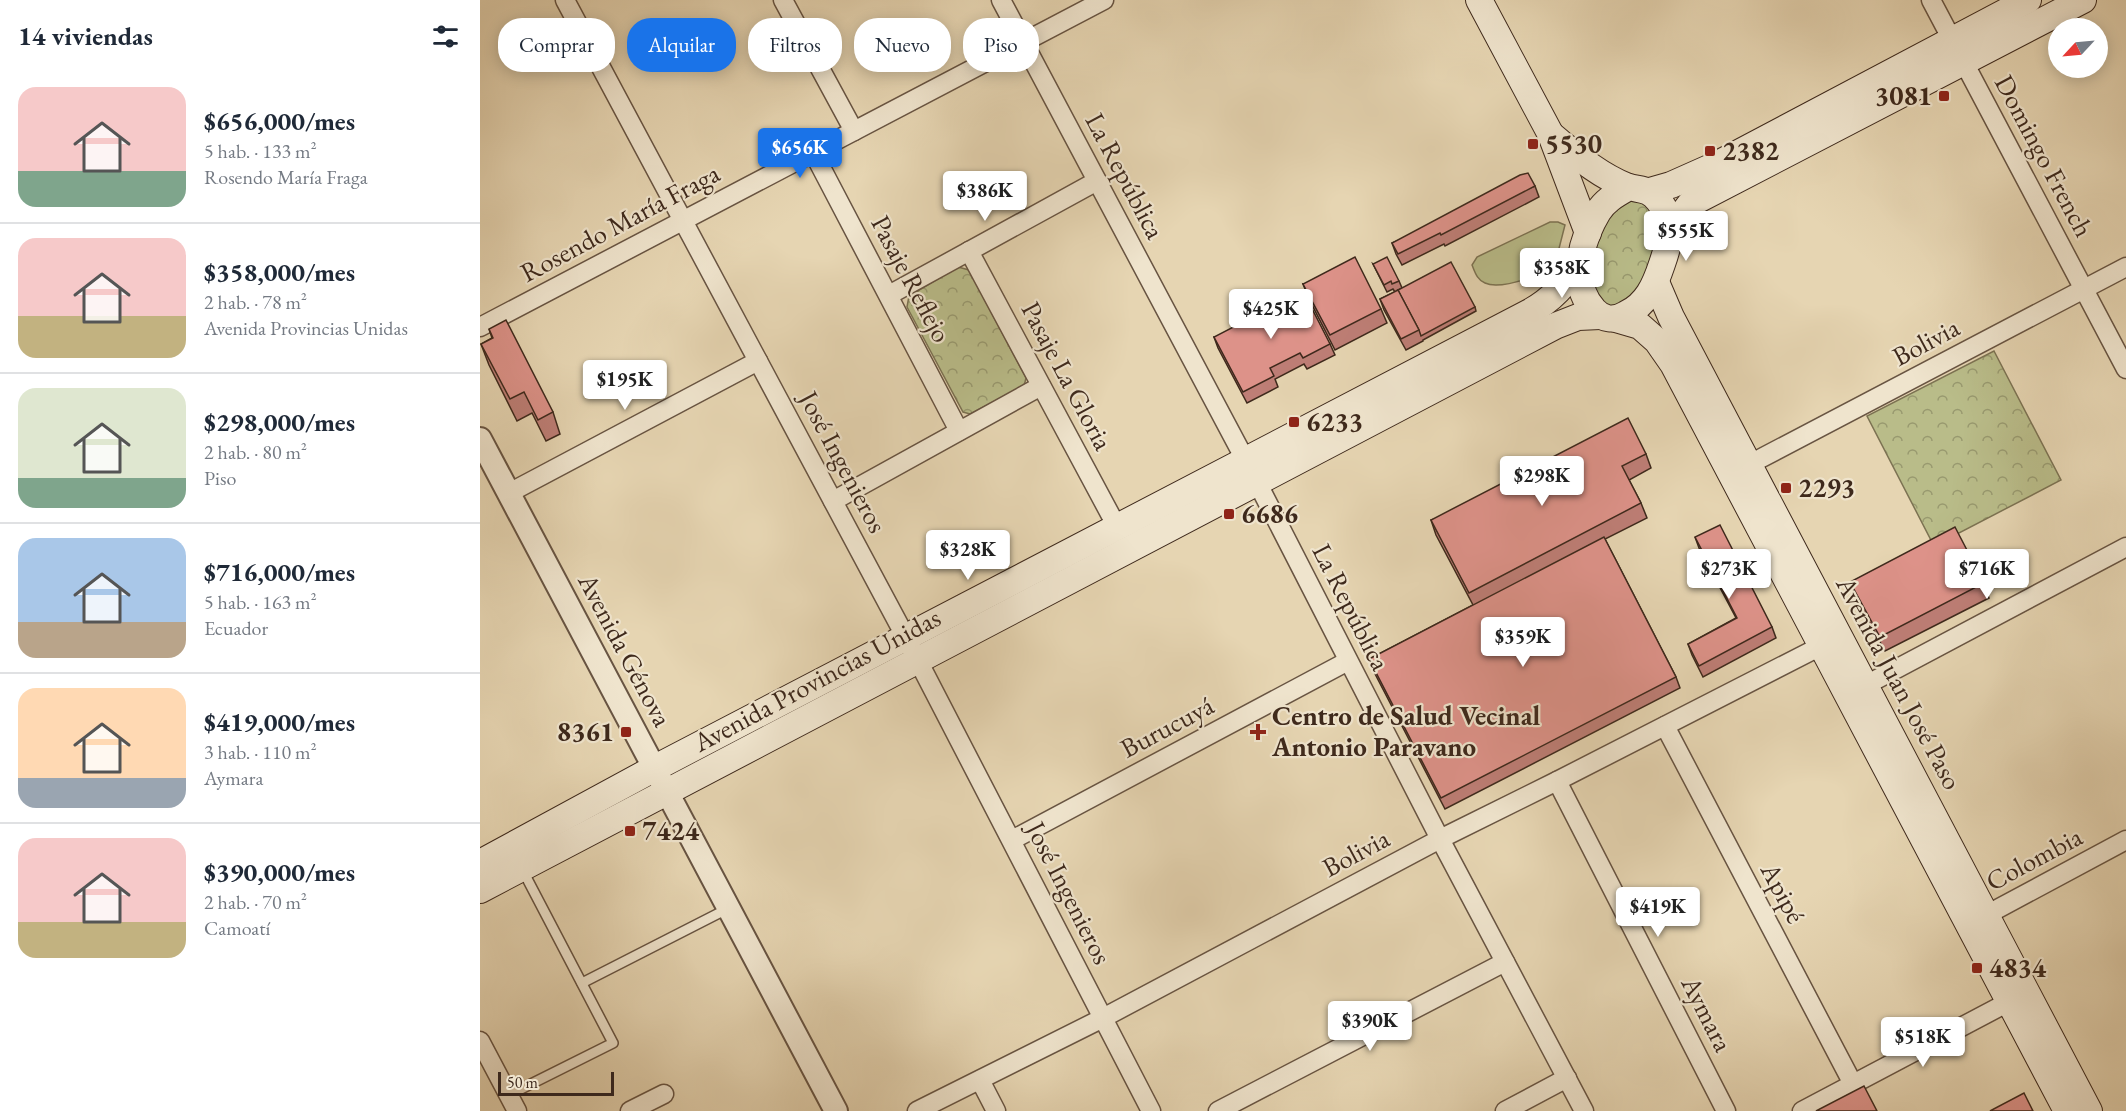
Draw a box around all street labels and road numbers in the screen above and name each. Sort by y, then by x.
street label: Domingo French [1987,69,2102,243]
street label: La República [1078,107,1173,245]
street label: Rosendo María Fraga [514,155,726,290]
street label: Pasaje Reflejo [863,209,960,348]
street label: Pasaje La Gloria [1014,295,1121,456]
street label: Bolivia [1886,309,1966,374]
street label: José Ingenieros [791,383,895,539]
street label: La República [1305,537,1398,676]
street label: Avenida Génova [570,566,681,733]
street label: Avenida Juan José Paso [1828,569,1970,795]
street label: Avenida Provincias Unidas [686,600,946,760]
street label: Burucuyá [1114,687,1220,766]
street label: José Ingenieros [1018,814,1120,970]
street label: Colombia [1980,819,2088,898]
street label: Bolivia [1316,820,1396,885]
street label: Apipé [1753,855,1814,929]
street label: Aymara [1673,969,1741,1058]

